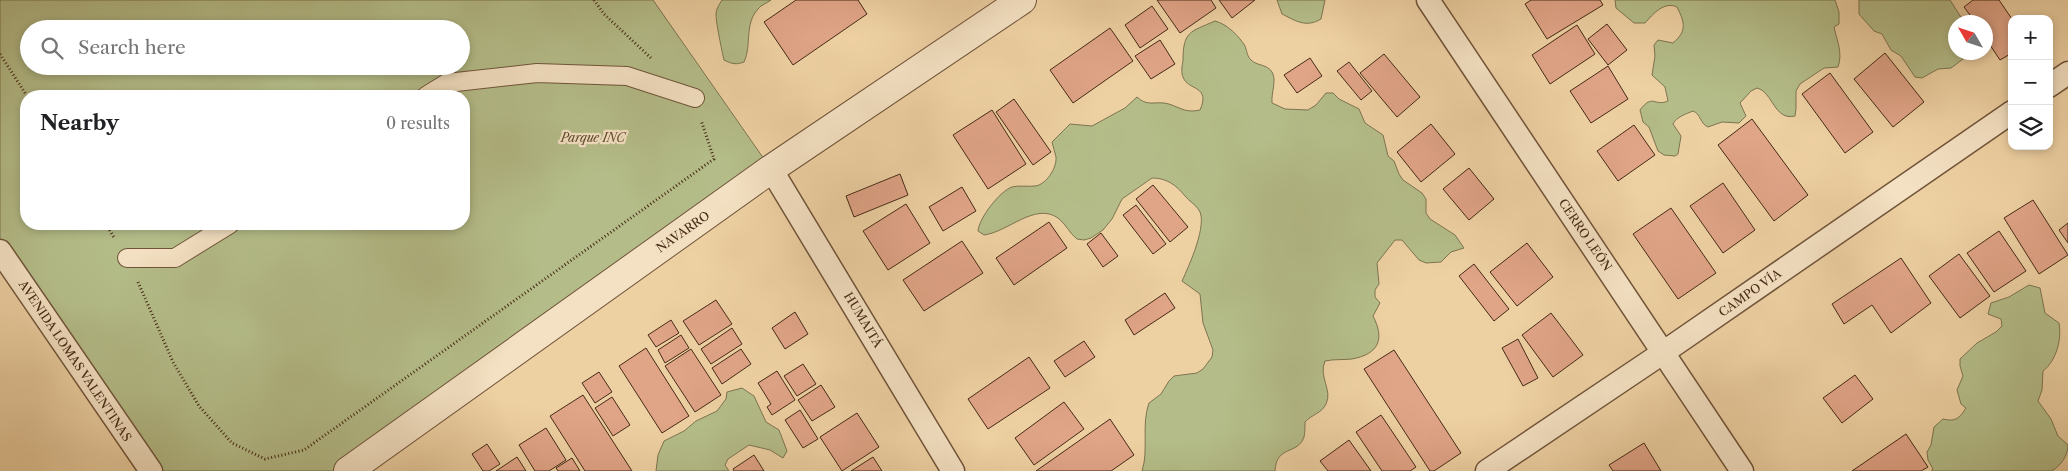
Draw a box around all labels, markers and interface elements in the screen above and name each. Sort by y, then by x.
north arrow [1948,15,1993,60]
map controls [2008,15,2053,150]
button: + [2008,15,2053,60]
search box [20,20,470,75]
icon: search [38,34,66,62]
text: Search here [78,36,186,59]
button: − [2008,60,2053,105]
button: layers [2008,105,2053,150]
text: Nearby [40,110,119,135]
text: 0 results [386,113,450,133]
park label: Parque INC [560,130,627,145]
street label: CERRO LEÓN [1556,195,1616,274]
street label: NAVARRO [653,208,712,255]
street label: CAMPO VÍA [1715,264,1785,320]
street label: AVENIDA LOMAS VALENTINAS [15,277,135,444]
street label: HUMAITÁ [841,289,887,351]

